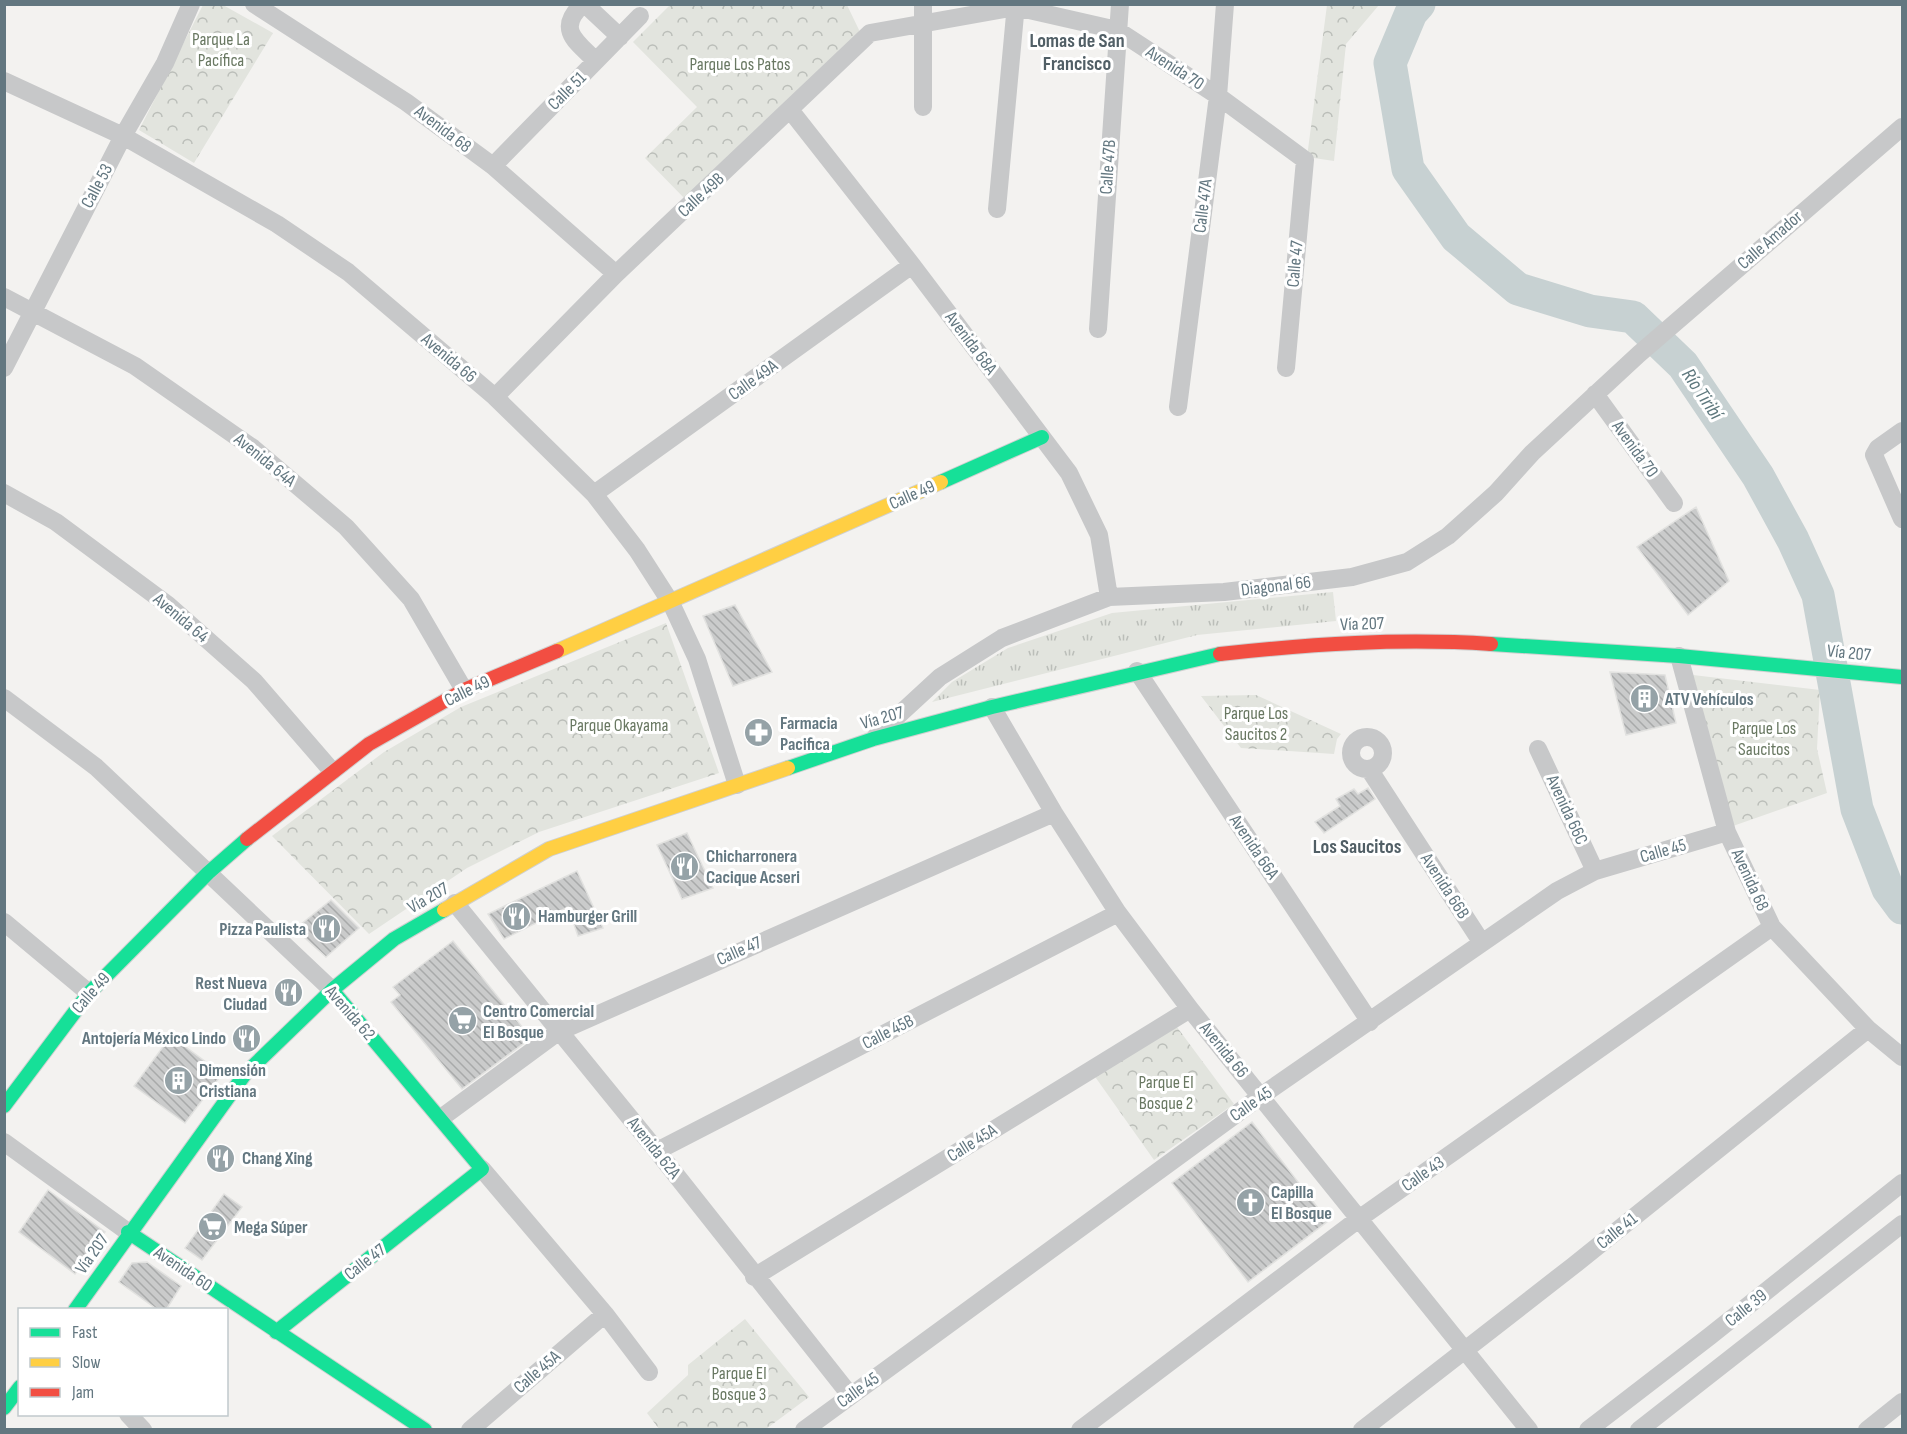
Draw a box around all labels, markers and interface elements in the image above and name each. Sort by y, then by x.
park label: Parque La Pacífica [192,29,250,71]
district label: Lomas de San Francisco [1029,29,1125,76]
street label: Avenida 70 [1141,41,1208,95]
park label: Parque Los Patos [689,54,791,75]
street label: Calle 51 [543,67,591,115]
street label: Avenida 68 [410,100,476,157]
street label: Calle 47B [1096,139,1120,195]
street label: Calle 53 [77,160,117,212]
street label: Calle 49B [673,168,729,222]
street label: Calle 47A [1189,178,1217,234]
street label: Calle Amador [1733,206,1807,274]
street label: Calle 47 [1283,239,1308,288]
street label: Avenida 68A [940,307,1002,379]
street label: Avenida 66 [416,328,481,387]
street label: Calle 49A [724,355,782,405]
water label: Río Tiribí [1676,364,1729,426]
street label: Avenida 70 [1607,416,1663,481]
street label: Avenida 64A [229,428,300,491]
street label: Calle 49 [886,476,938,514]
street label: Diagonal 66 [1240,571,1312,601]
street label: Avenida 64 [148,588,213,647]
street label: Vía 207 [1340,613,1385,635]
street label: Vía 207 [1826,640,1873,666]
street label: Calle 49 [441,671,493,711]
building icon: ATV Vehículos [1628,683,1660,715]
place label: ATV Vehículos [1664,689,1754,710]
street label: Vía 207 [858,702,907,734]
park label: Parque Los Saucitos 2 [1224,703,1288,745]
place label: Farmacia Pacifica [780,713,838,755]
park label: Parque Okayama [570,715,669,736]
pharmacy icon: Farmacia Pacifica [743,717,775,749]
park label: Parque Los Saucitos [1732,718,1796,760]
street label: Avenida 66C [1541,771,1592,848]
street label: Avenida 66A [1224,810,1283,884]
street label: Calle 45 [1638,834,1688,868]
district label: Los Saucitos [1313,835,1402,859]
street label: Avenida 68 [1726,845,1773,914]
place label: Chicharronera Cacique Acseri [706,846,800,888]
street label: Avenida 66B [1416,849,1474,923]
restaurant icon: Chicharronera Cacique Acseri [669,850,701,882]
street label: Vía 207 [404,878,453,918]
restaurant icon: Hamburger Grill [501,900,533,932]
place label: Hamburger Grill [538,906,637,927]
restaurant icon: Pizza Paulista [311,913,343,945]
place label: Pizza Paulista [219,919,306,940]
street label: Calle 47 [713,932,765,970]
street label: Calle 49 [67,968,115,1018]
place label: Rest Nueva Ciudad [195,973,267,1015]
restaurant icon: Rest Nueva Ciudad [272,977,304,1009]
street label: Avenida 62 [320,981,379,1045]
place label: Centro Comercial El Bosque [483,1001,594,1043]
supermarket icon: Centro Comercial El Bosque [446,1005,478,1037]
street label: Calle 45B [859,1010,917,1054]
street label: Avenida 66 [1195,1017,1253,1082]
restaurant icon: Antojería México Lindo [231,1022,263,1054]
place label: Antojería México Lindo [81,1028,226,1049]
place label: Dimensión Cristiana [199,1060,266,1102]
building icon: Dimensión Cristiana [162,1064,194,1096]
park label: Parque El Bosque 2 [1138,1072,1194,1114]
street label: Calle 45 [1226,1082,1276,1126]
street label: Avenida 62A [622,1112,685,1183]
street label: Calle 45A [943,1119,1001,1166]
restaurant icon: Chang Xing [205,1142,237,1174]
place label: Chang Xing [242,1148,313,1169]
street label: Calle 43 [1398,1152,1448,1196]
place label: Capilla El Bosque [1271,1182,1332,1224]
church icon: Capilla El Bosque [1234,1186,1266,1218]
street label: Calle 41 [1593,1208,1642,1254]
supermarket icon: Mega Súper [197,1211,229,1243]
place label: Mega Súper [234,1217,308,1238]
street label: Vía 207 [71,1229,114,1278]
street label: Calle 47 [340,1239,391,1285]
street label: Avenida 60 [149,1241,216,1296]
street label: Calle 39 [1721,1285,1771,1331]
legend [18,1308,228,1416]
text: Fast [72,1322,98,1343]
street label: Calle 45A [509,1346,565,1398]
text: Slow [72,1352,101,1373]
park label: Parque El Bosque 3 [711,1363,767,1405]
street label: Calle 45 [833,1368,883,1412]
text: Jam [71,1382,94,1403]

